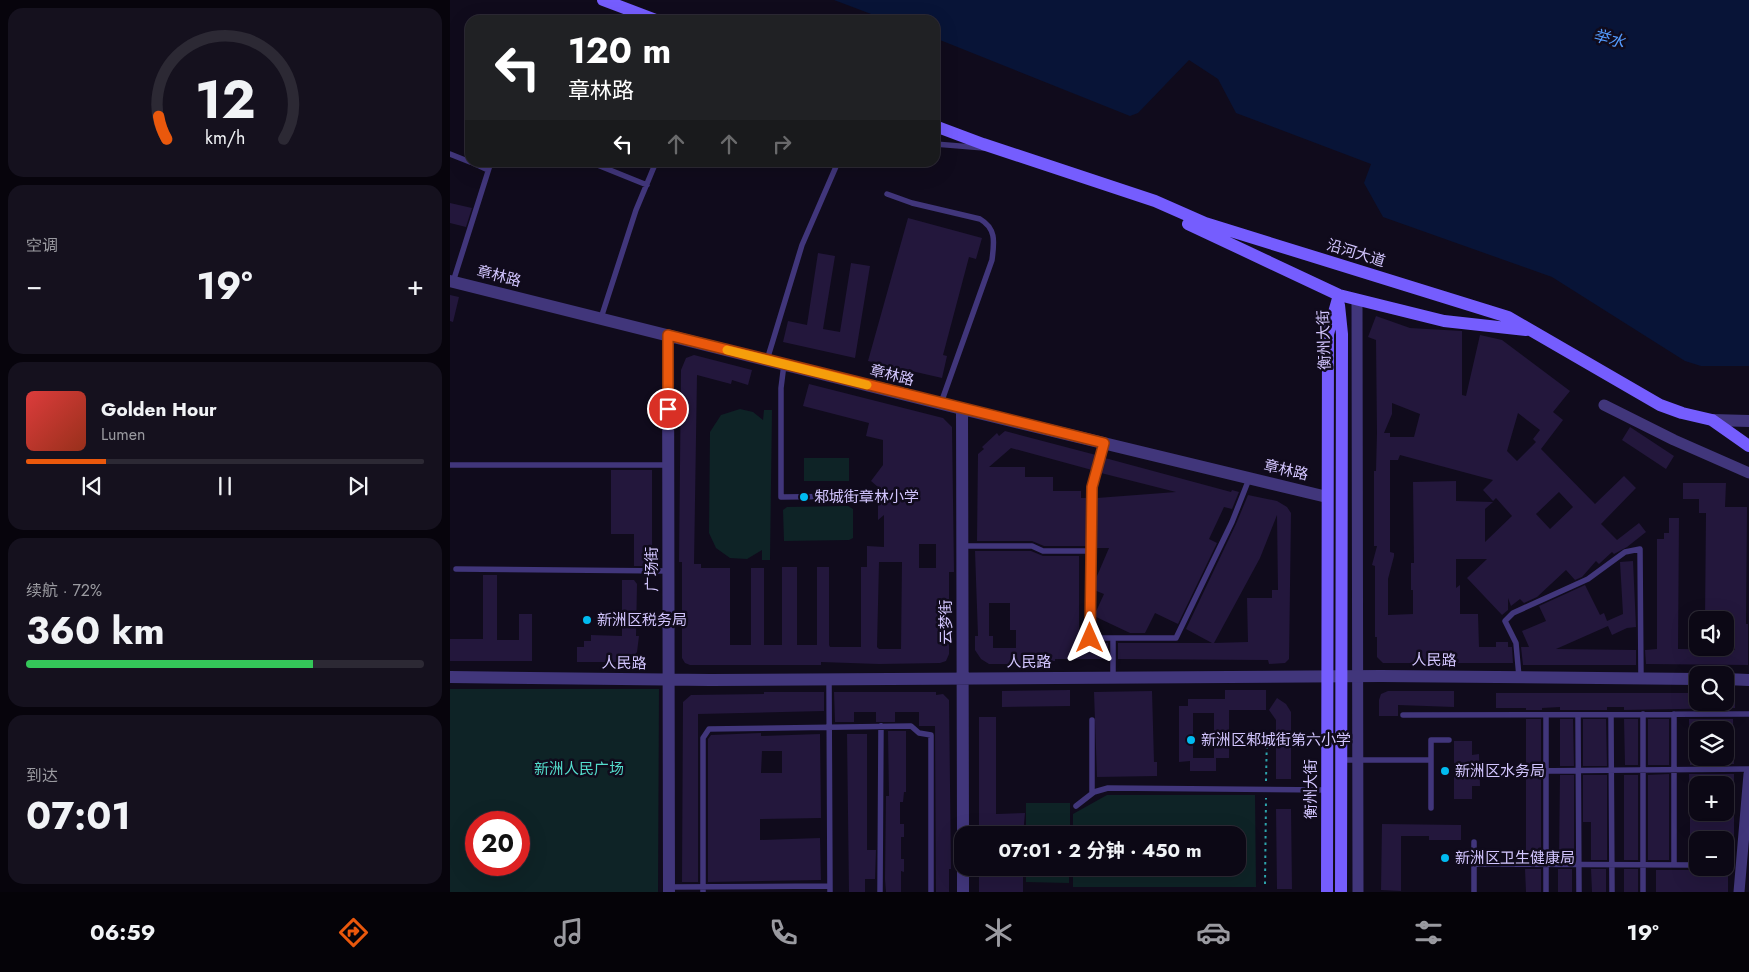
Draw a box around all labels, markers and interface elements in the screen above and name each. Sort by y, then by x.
water label: 举水 [1590,23,1628,54]
text: 120 m [568,26,671,76]
icon: left [485,35,550,100]
text: 12 [195,62,255,138]
text: 章林路 [568,74,634,106]
text: km/h [205,125,245,151]
icon: left [609,130,637,158]
icon: ahead [662,130,690,158]
icon: ahead [715,130,743,158]
icon: right [768,130,796,158]
text: 空调 [26,234,58,257]
street label: 沿河大道 [1324,234,1388,272]
text: 19° [197,258,253,313]
street label: 章林路 [474,260,524,292]
text: − [26,265,43,306]
text: + [407,265,424,306]
street label: 衡州大街 [1312,310,1336,370]
street label: 章林路 [867,359,917,391]
pin [647,388,689,430]
icon: arrive [654,395,682,423]
text: Golden Hour [101,396,217,423]
text: Lumen [101,423,145,446]
street label: 章林路 [1262,454,1310,486]
icon: previous [78,472,106,500]
icon: pause [211,472,239,500]
icon: next [344,472,372,500]
place label: 邾城街章林小学 [814,486,919,508]
marker: 邾城街章林小学 [798,491,810,503]
street label: 广场街 [641,546,663,592]
text: 续航 · 72% [26,579,102,602]
street label: 云梦街 [935,599,957,645]
text: 360 km [26,603,165,658]
place label: 新洲区税务局 [597,609,687,631]
position arrow [1063,611,1115,663]
map controls [1689,611,1734,876]
button: sound [1689,611,1734,656]
marker: 新洲区税务局 [581,614,593,626]
street label: 人民路 [1411,649,1457,671]
street label: 人民路 [1006,651,1052,673]
street label: 人民路 [601,652,647,674]
button: search [1689,666,1734,711]
button: layers [1689,721,1734,766]
place label: 新洲区邾城街第六小学 [1201,729,1351,751]
marker: 新洲区邾城街第六小学 [1185,734,1197,746]
park label: 新洲人民广场 [534,758,624,780]
street label: 衡州大街 [1300,759,1322,819]
place label: 新洲区水务局 [1455,760,1545,782]
text: 到达 [26,764,58,787]
marker: 新洲区水务局 [1439,765,1451,777]
button: + [1689,776,1734,821]
text: 07:01 [26,788,131,843]
speed limit sign: 20 [465,811,530,876]
button: − [1689,831,1734,876]
text: 07:01 · 2 分钟 · 450 m [999,837,1201,864]
place label: 新洲区卫生健康局 [1455,847,1575,869]
marker: 新洲区卫生健康局 [1439,852,1451,864]
icon: directions [336,915,371,950]
icon: music [551,915,586,950]
icon: phone [766,915,801,950]
icon: climate [981,915,1016,950]
icon: car [1196,915,1231,950]
icon: filters [1411,915,1446,950]
text: 06:59 [90,916,155,948]
text: 19° [1626,916,1659,948]

